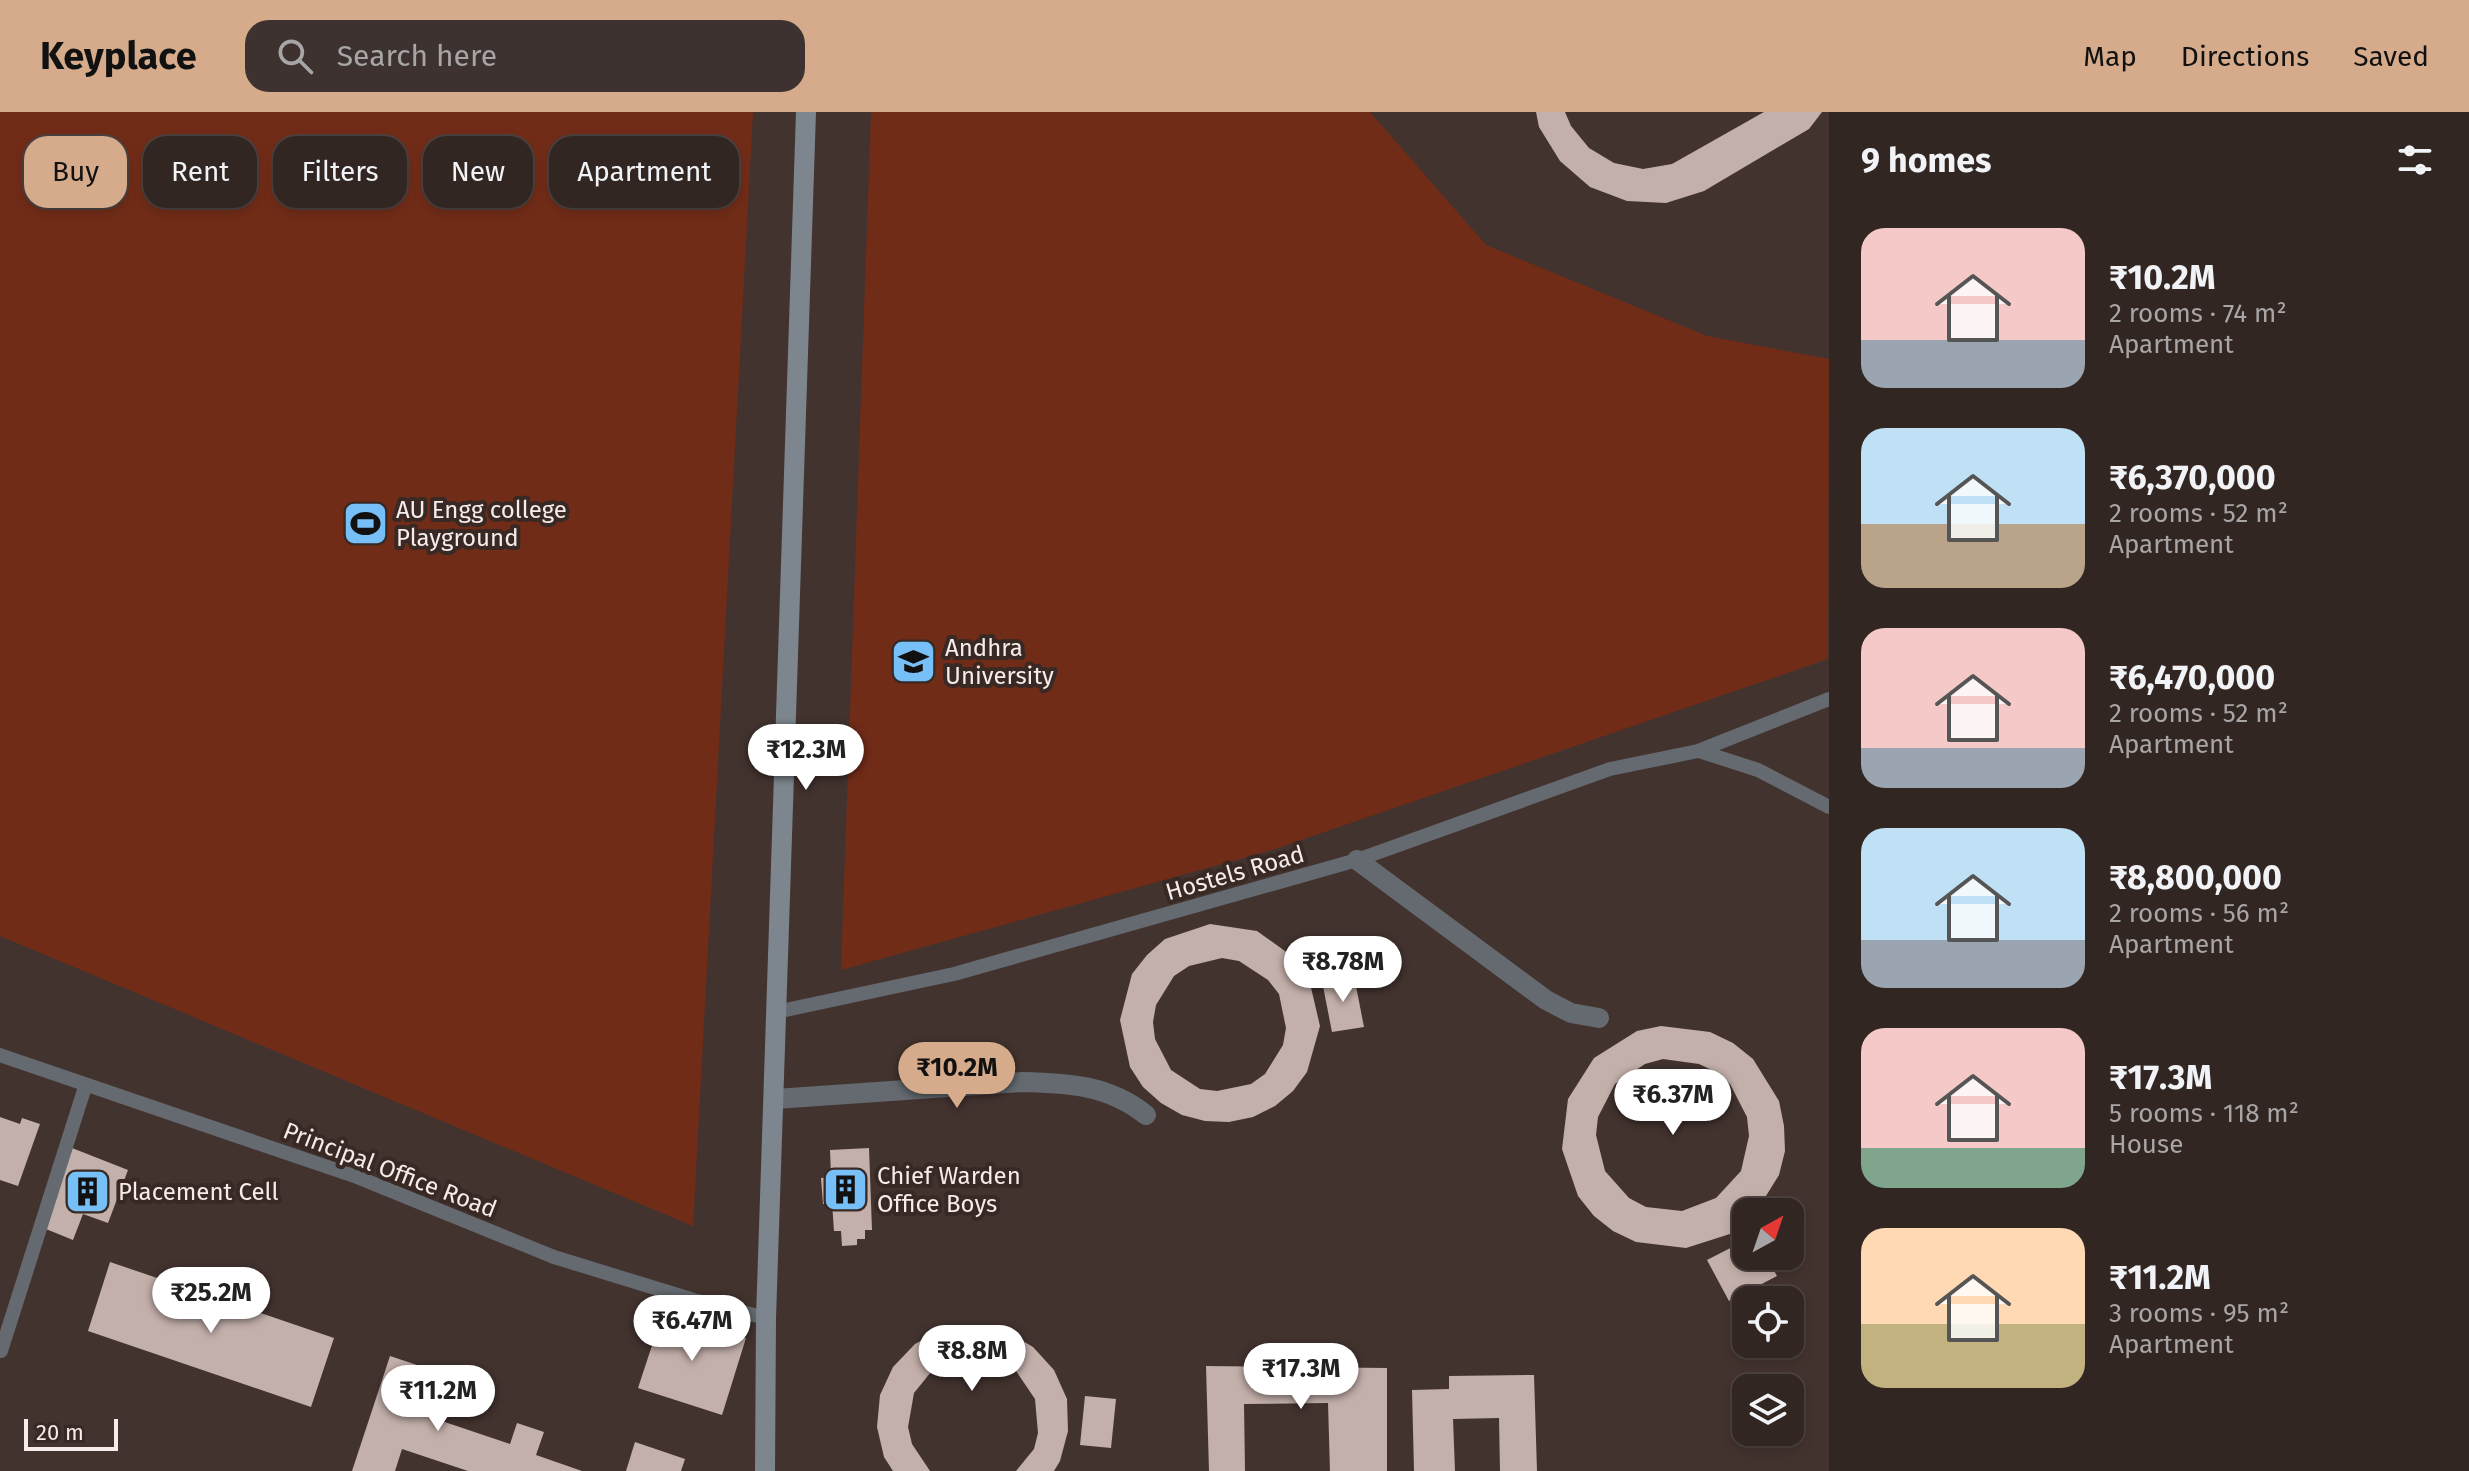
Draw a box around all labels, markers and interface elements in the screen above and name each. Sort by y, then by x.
search box [245,20,805,92]
text: Keyplace [40,33,197,79]
icon: search [273,34,317,78]
text: Search here [337,38,497,74]
text: Map [2083,40,2137,73]
text: Directions [2181,40,2309,73]
text: Saved [2353,40,2429,73]
chip: Buy [24,136,127,208]
chip: Rent [143,136,257,208]
chip: Filters [273,136,407,208]
chip: New [423,136,533,208]
chip: Apartment [549,136,739,208]
icon: filters [2393,138,2437,182]
text: 9 homes [1861,140,1992,181]
text: ₹10.2M [2109,257,2216,298]
icon: home [1925,260,2021,356]
text: 2 rooms · 74 m² [2109,298,2287,329]
text: Apartment [2109,329,2234,360]
text: ₹6,370,000 [2109,457,2276,498]
icon: home [1925,460,2021,556]
place label: AU Engg college Playground [396,496,567,552]
text: 2 rooms · 52 m² [2109,498,2288,529]
sports icon: AU Engg college Playground [341,500,389,548]
text: Apartment [2109,529,2234,560]
place label: Andhra University [945,634,1054,690]
school or university icon: Andhra University [890,638,938,686]
text: ₹6,470,000 [2109,657,2275,698]
icon: home [1925,660,2021,756]
text: 2 rooms · 52 m² [2109,698,2288,729]
pin: ₹12.3M [741,724,871,792]
text: Apartment [2109,729,2234,760]
text: ₹12.3M [766,734,846,765]
street label: Hostels Road [1162,840,1308,906]
text: ₹8,800,000 [2109,857,2282,898]
icon: home [1925,860,2021,956]
text: 2 rooms · 56 m² [2109,898,2289,929]
text: Apartment [2109,929,2234,960]
pin: ₹8.78M [1278,936,1408,1004]
text: ₹8.78M [1302,946,1384,977]
pin: ₹10.2M [892,1042,1022,1110]
text: ₹10.2M [916,1052,998,1083]
text: ₹17.3M [2109,1057,2212,1098]
icon: home [1925,1060,2021,1156]
pin: ₹6.37M [1608,1069,1738,1137]
text: ₹6.37M [1632,1079,1714,1110]
text: 5 rooms · 118 m² [2109,1098,2299,1129]
street label: Principal Office Road [279,1116,501,1224]
text: House [2109,1129,2183,1160]
place label: Chief Warden Office Boys [877,1162,1021,1218]
building icon: Chief Warden Office Boys [822,1166,870,1214]
building icon: Placement Cell [63,1168,111,1216]
place label: Placement Cell [118,1178,279,1206]
north arrow [1732,1198,1804,1270]
map controls [1732,1198,1804,1446]
text: ₹11.2M [2109,1257,2211,1298]
icon: home [1925,1260,2021,1356]
pin: ₹25.2M [146,1267,276,1335]
text: ₹25.2M [170,1277,252,1308]
button: locate [1732,1286,1804,1358]
pin: ₹6.47M [627,1295,757,1363]
text: 3 rooms · 95 m² [2109,1298,2289,1329]
text: ₹6.47M [652,1305,733,1336]
pin: ₹8.8M [916,1325,1028,1393]
text: Apartment [2109,1329,2234,1360]
text: ₹8.8M [937,1335,1007,1366]
pin: ₹17.3M [1236,1343,1366,1411]
text: ₹17.3M [1262,1353,1340,1384]
pin: ₹11.2M [373,1365,503,1433]
button: layers [1732,1374,1804,1446]
text: ₹11.2M [399,1375,477,1406]
scale bar [24,1415,118,1451]
text: 20 m [36,1419,84,1446]

